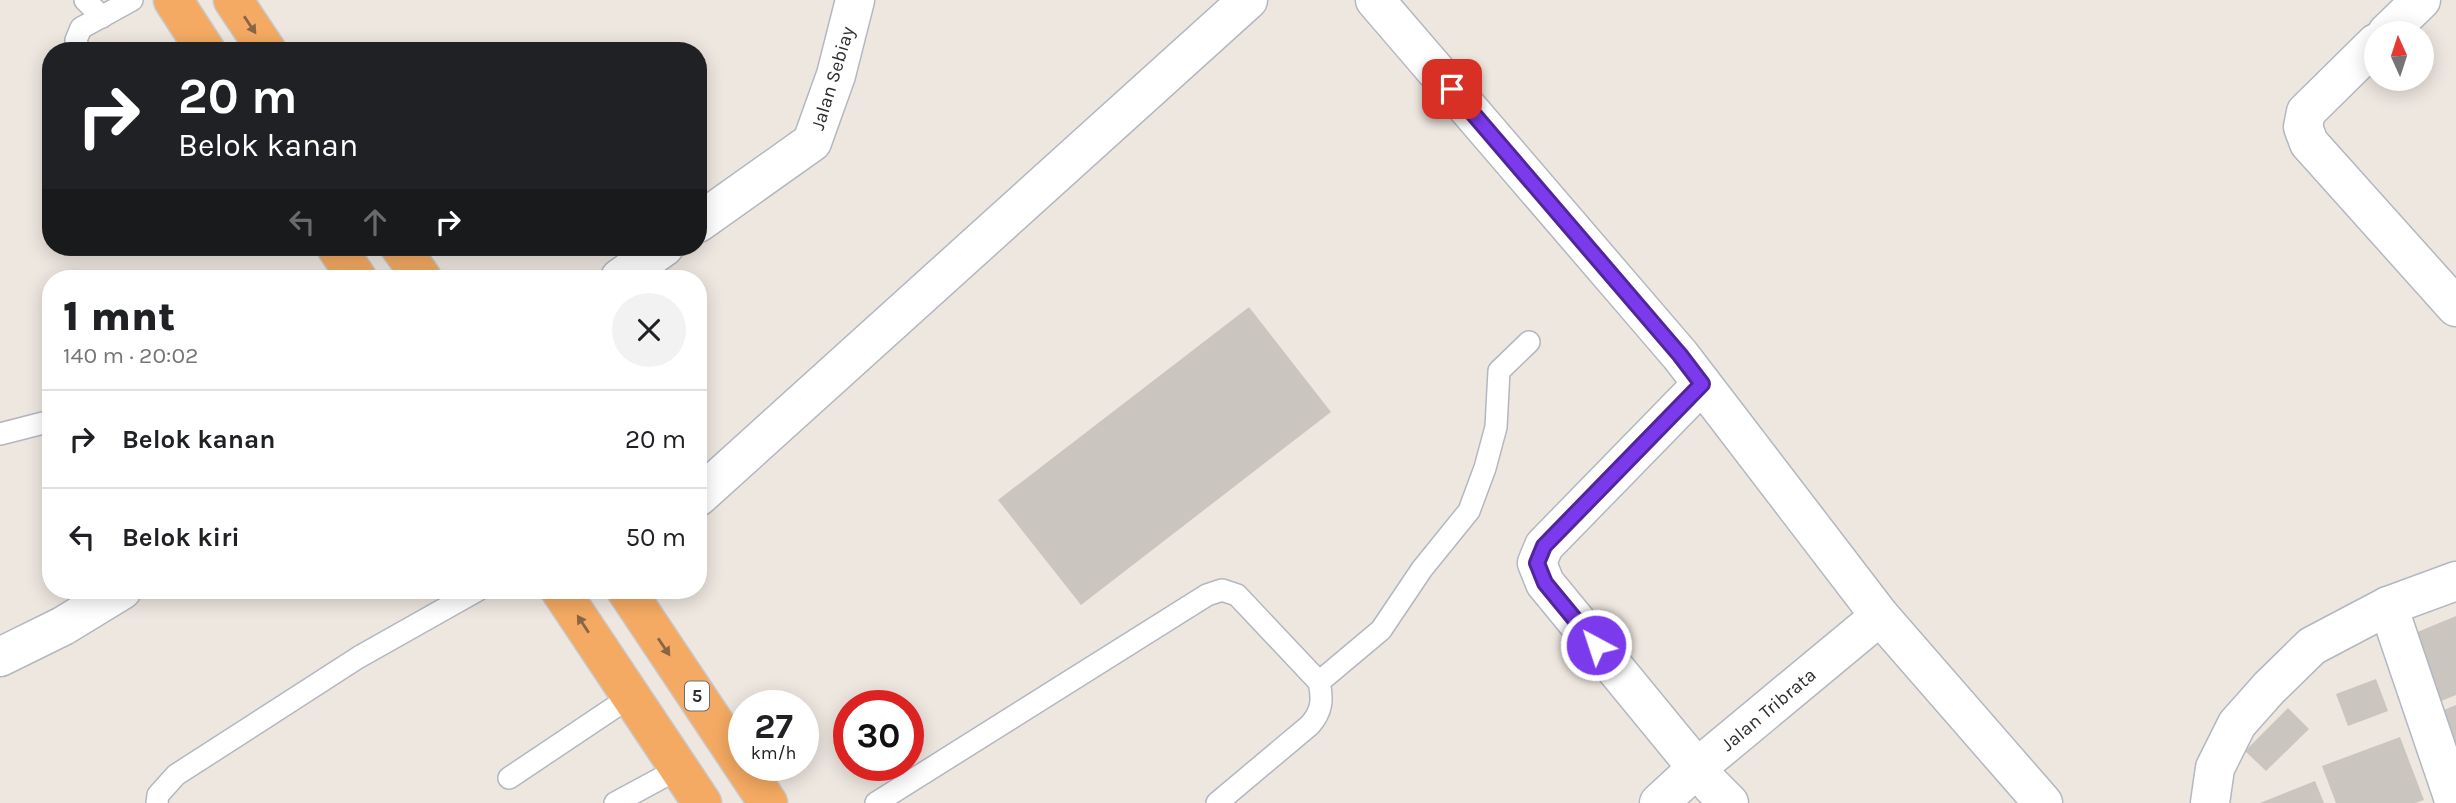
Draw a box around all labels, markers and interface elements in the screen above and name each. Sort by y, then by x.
one-way arrow [243,16,256,35]
north arrow [2364,21,2434,91]
map controls [2364,21,2434,91]
street label: Jalan Sebiay [807,24,859,133]
pin [1422,59,1482,119]
text: 20 m [178,68,298,125]
icon: right [63,70,154,161]
icon: arrive [1433,70,1471,108]
text: Belok kanan [178,127,358,164]
icon: left [283,203,321,241]
icon: ahead [356,203,394,241]
icon: right [429,203,467,241]
text: 1 mnt [63,291,175,341]
button: close [612,293,686,367]
text: 140 m · 20:02 [63,342,198,369]
icon: right [63,420,101,458]
text: Belok kanan [122,424,275,455]
text: 20 m [625,424,686,455]
icon: left [63,518,101,556]
text: Belok kiri [122,522,240,553]
text: 50 m [625,522,686,553]
position arrow [1559,608,1633,682]
one-way arrow [576,614,589,633]
one-way arrow [657,637,670,656]
street label: Jalan Tribrata [1717,664,1820,756]
road number: 5 [685,682,709,710]
speed limit sign: 30 [833,690,924,781]
text: 27 [754,706,793,747]
text: km/h [751,742,796,764]

